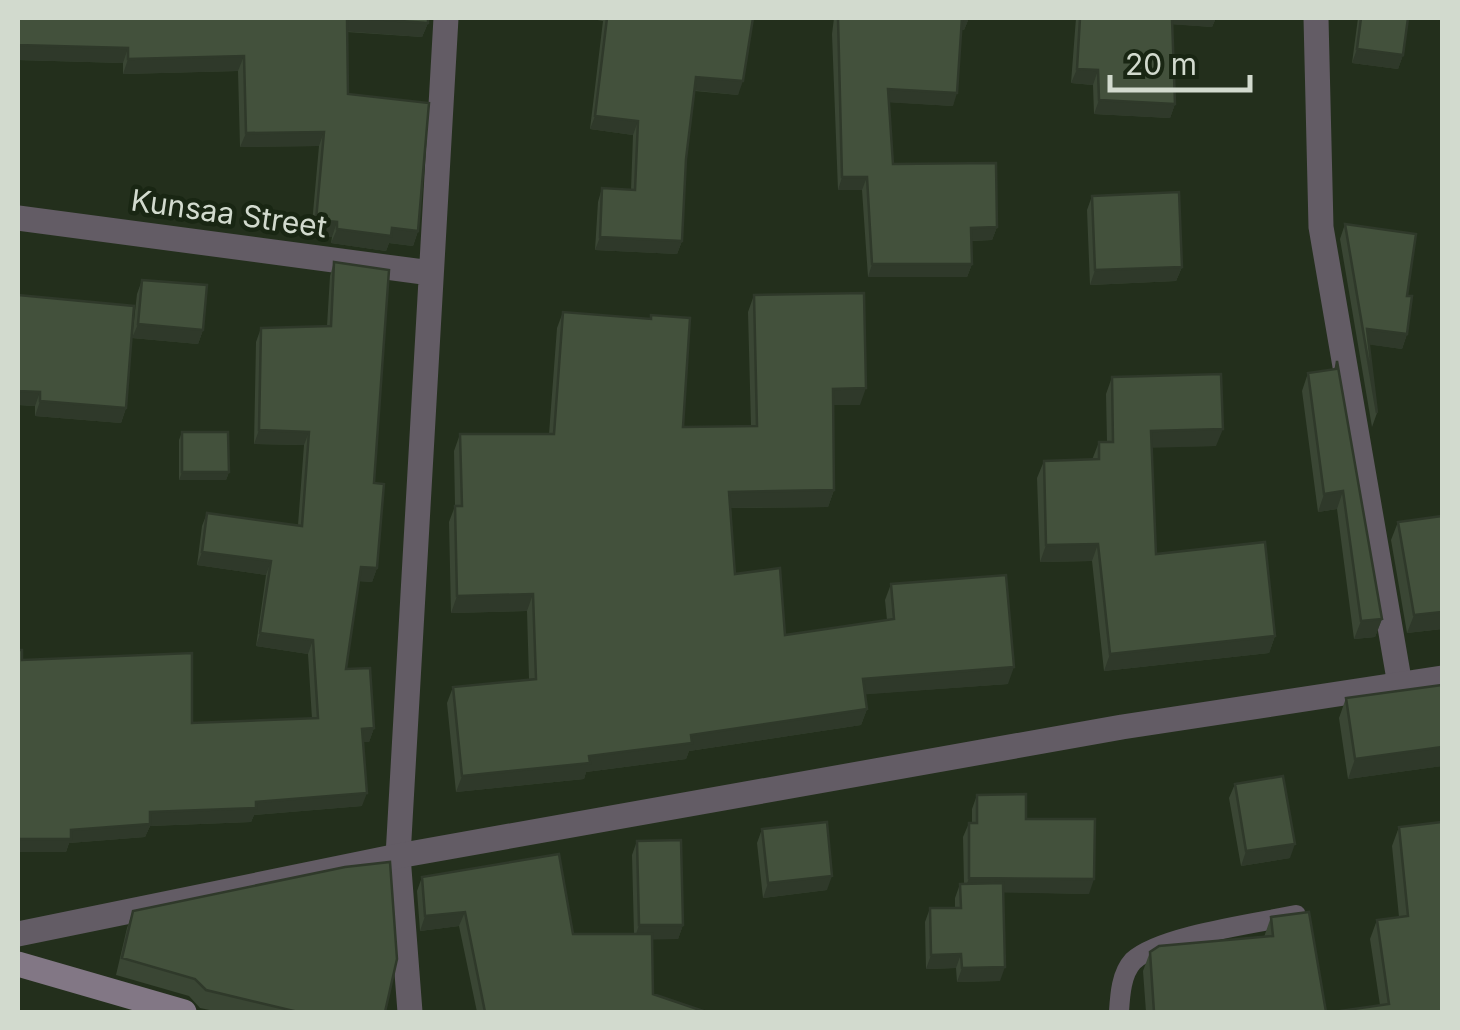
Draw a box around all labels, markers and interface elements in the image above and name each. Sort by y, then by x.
scale bar [1110,30,1250,92]
text: 20 m [1125,46,1197,82]
street label: Kunsaa Street [129,181,329,245]

